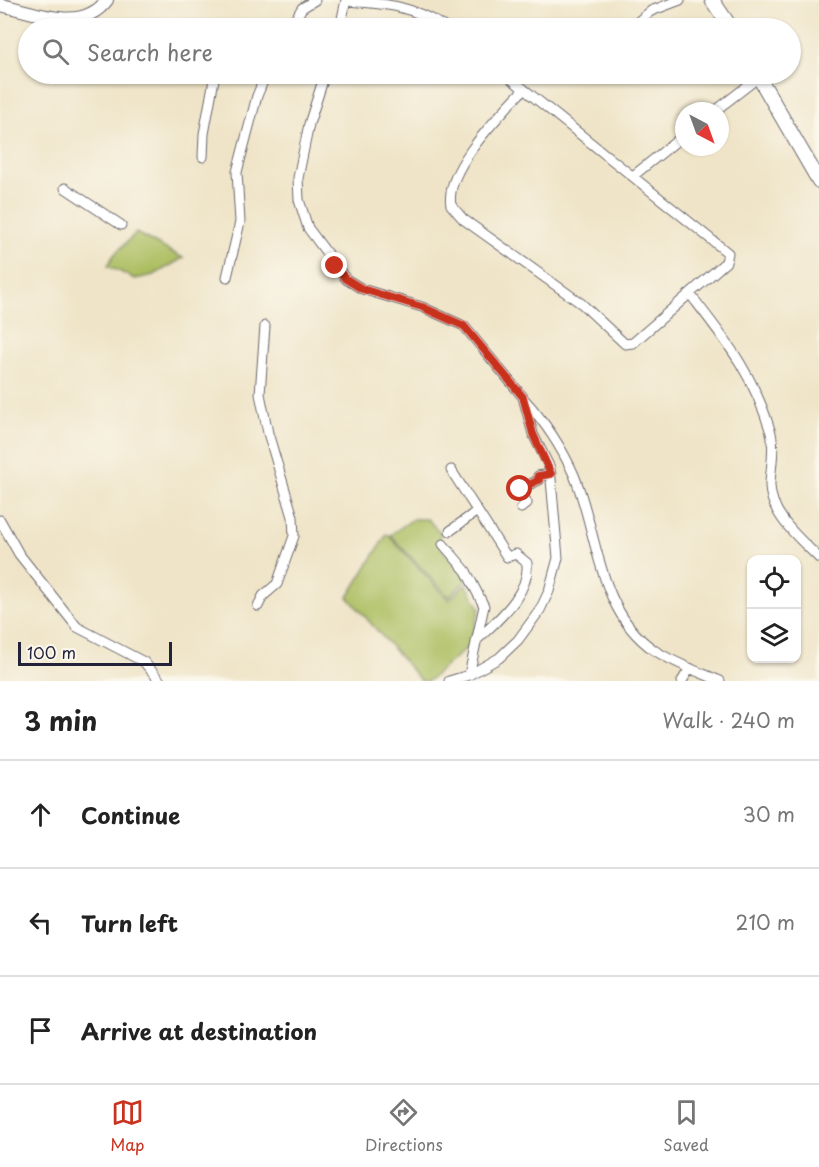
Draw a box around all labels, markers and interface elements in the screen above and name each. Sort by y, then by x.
search box [18,18,801,84]
icon: search [39,35,72,68]
text: Search here [87,35,213,68]
north arrow [675,102,729,156]
route end [321,252,347,278]
route start [506,475,532,501]
map controls [747,555,801,663]
button: locate [747,555,801,609]
button: layers [747,609,801,663]
scale bar [18,639,172,666]
text: 100 m [27,640,76,664]
text: 3 min [24,701,97,740]
text: Walk · 240 m [662,705,795,735]
icon: ahead [24,798,57,831]
text: Continue [81,798,180,831]
text: 30 m [742,799,795,829]
icon: left [24,906,57,939]
text: Turn left [81,906,178,939]
text: 210 m [736,907,795,937]
icon: arrive [24,1014,57,1047]
text: Arrive at destination [81,1014,317,1047]
tab: Map [110,1096,144,1156]
tab: Directions [365,1096,443,1156]
tab: Saved [663,1096,709,1156]

